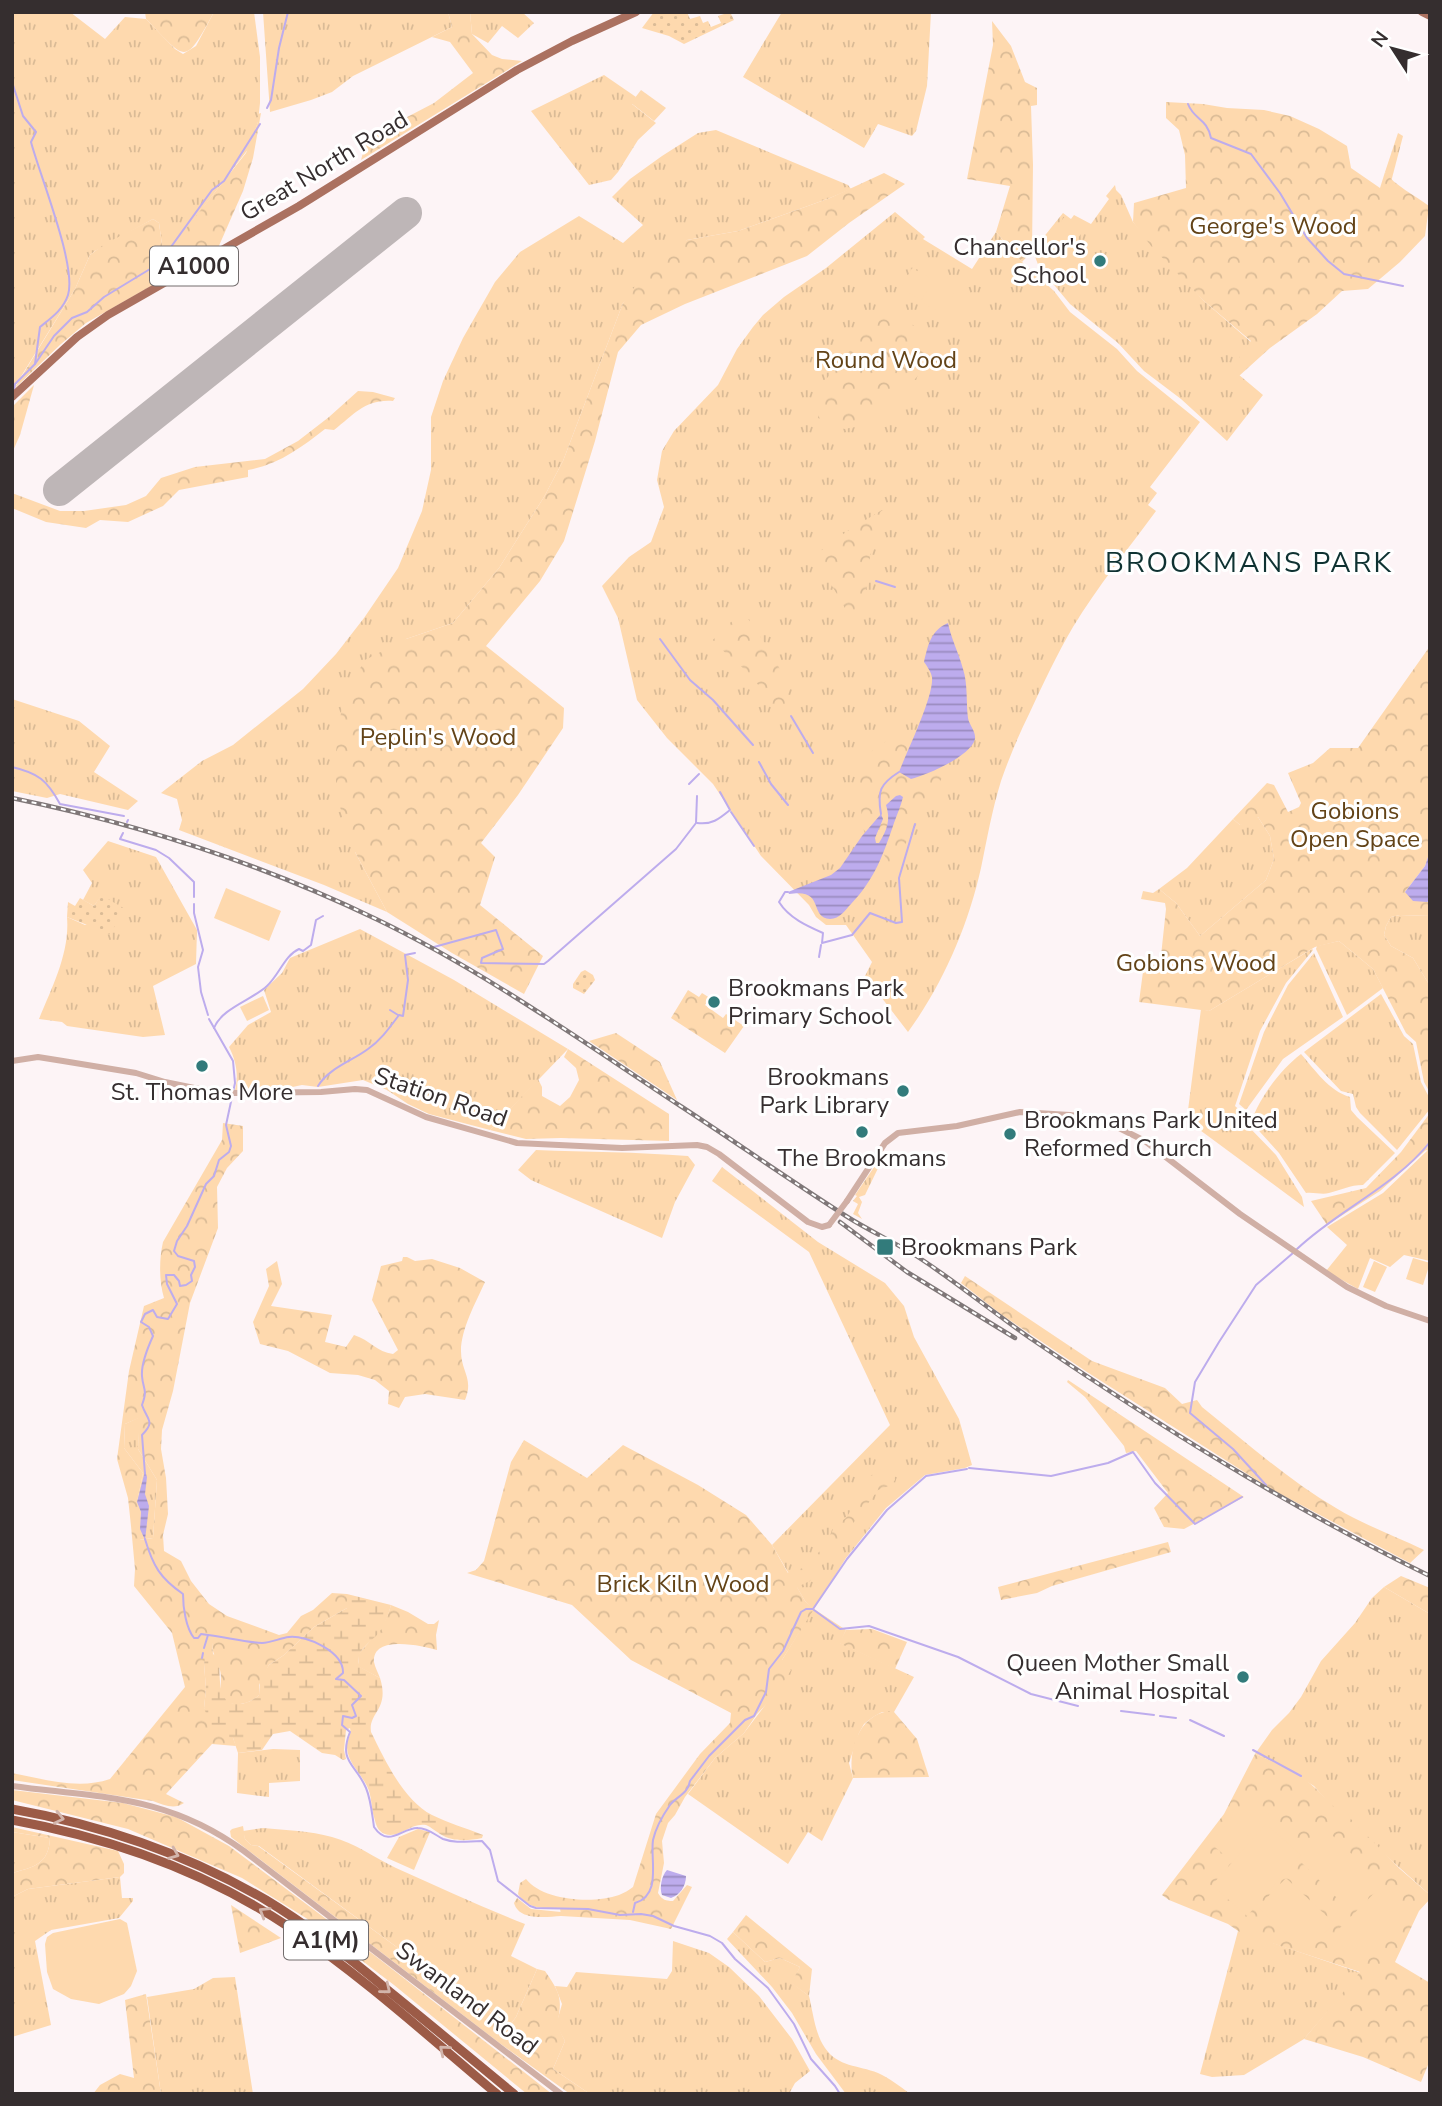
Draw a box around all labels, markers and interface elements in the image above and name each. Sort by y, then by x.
north arrow [1358,14,1428,84]
text: N [1365,26,1395,53]
street label: Great North Road [234,103,414,229]
park label: George's Wood [1189,210,1357,242]
place label: Chancellor's School [953,231,1086,291]
road number: A1000 [150,246,238,286]
marker: Chancellor's School [1092,253,1108,269]
park label: Round Wood [815,344,957,376]
district label: BROOKMANS PARK [1105,544,1393,582]
park label: Peplin's Wood [360,721,516,753]
park label: Gobions Open Space [1290,795,1420,855]
park label: Gobions Wood [1116,947,1276,979]
place label: Brookmans Park Primary School [728,972,905,1032]
marker: Brookmans Park Primary School [706,994,722,1010]
marker: St. Thomas More [194,1058,210,1074]
street label: Station Road [370,1059,512,1135]
place label: Brookmans Park Library [759,1061,890,1121]
place label: St. Thomas More [111,1076,293,1108]
marker: Brookmans Park Library [895,1083,911,1099]
place label: Brookmans Park United Reformed Church [1024,1104,1278,1164]
marker: The Brookmans [854,1124,870,1140]
marker: Brookmans Park United Reformed Church [1002,1126,1018,1142]
place label: The Brookmans [778,1142,946,1174]
place label: Brookmans Park [901,1231,1078,1263]
marker: Brookmans Park [875,1237,895,1257]
park label: Brick Kiln Wood [597,1568,769,1600]
place label: Queen Mother Small Animal Hospital [1006,1647,1229,1707]
marker: Queen Mother Small Animal Hospital [1235,1669,1251,1685]
one-way arrow [52,1810,64,1824]
one-way arrow [168,1846,180,1860]
one-way arrow [259,1907,272,1920]
road number: A1(M) [284,1921,368,1960]
street label: Swanland Road [389,1934,545,2062]
one-way arrow [379,1980,391,1993]
one-way arrow [440,2046,453,2058]

